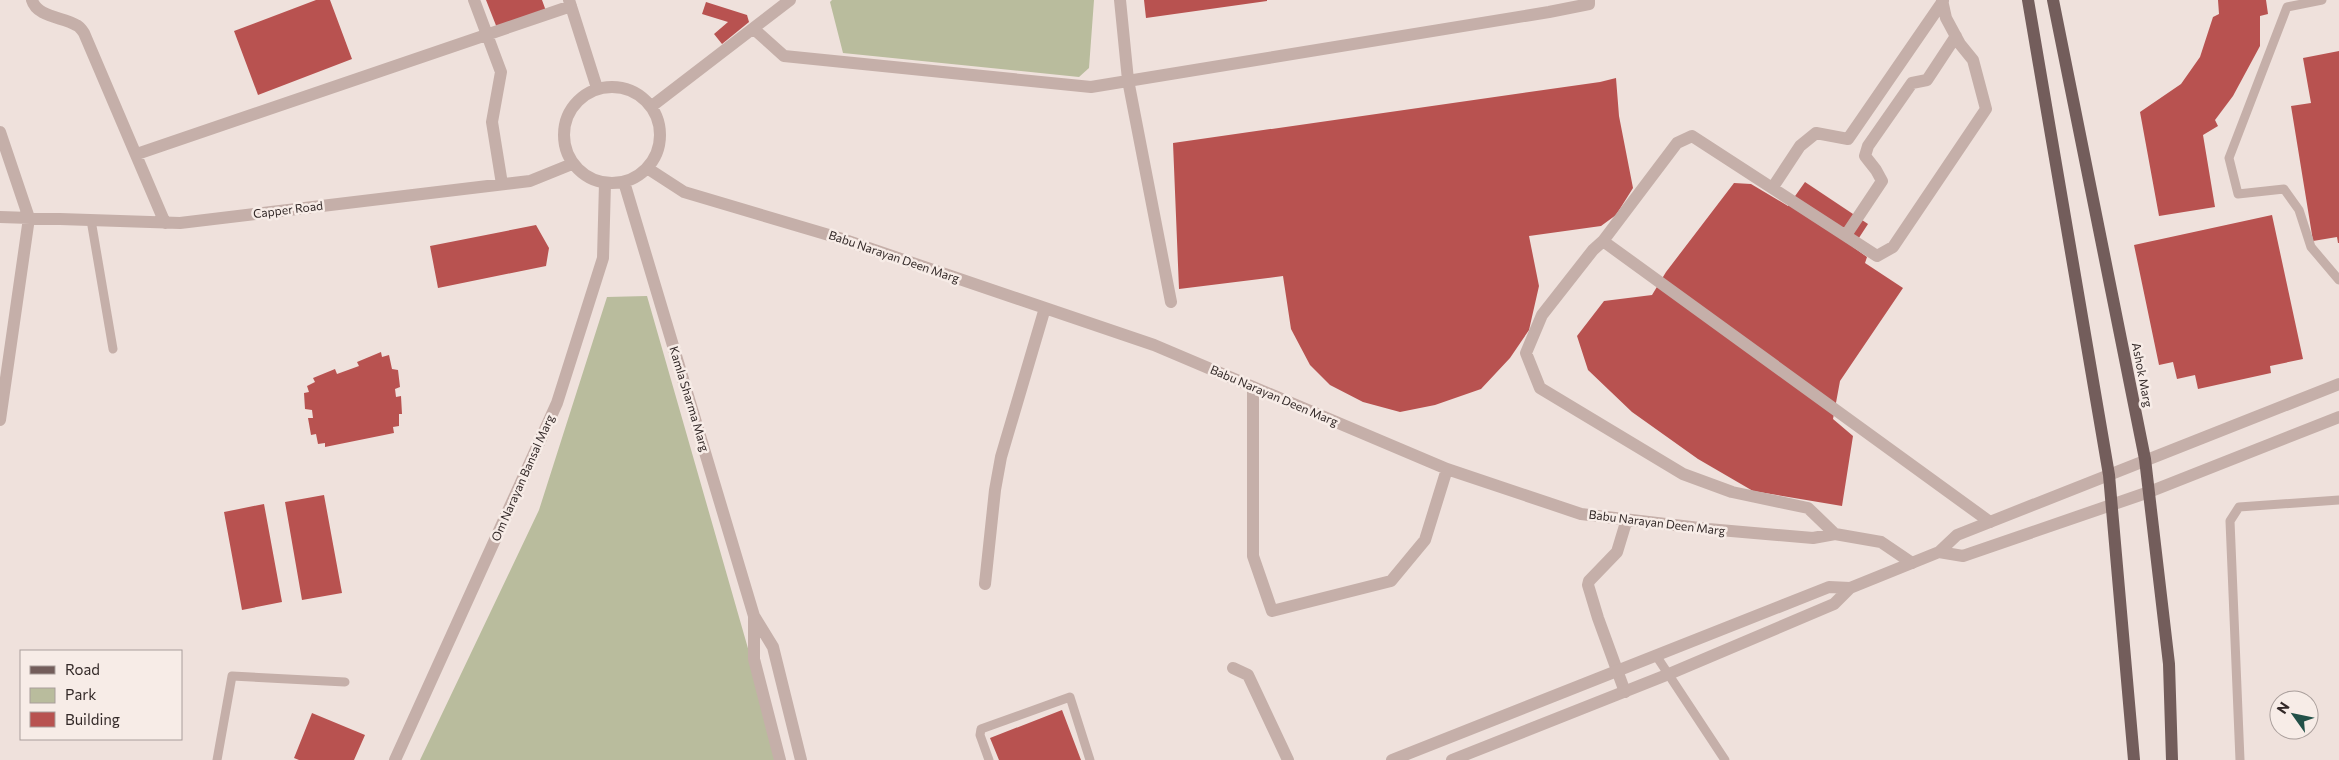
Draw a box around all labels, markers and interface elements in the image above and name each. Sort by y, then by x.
street label: Capper Road [252,198,324,220]
street label: Babu Narayan Deen Marg [827,227,962,285]
street label: Ashok Marg [2130,341,2156,409]
street label: Kamla Sharma Marg [667,344,713,454]
street label: Babu Narayan Deen Marg [1208,362,1341,429]
street label: Om Narayan Bansal Marg [488,412,557,543]
street label: Babu Narayan Deen Marg [1588,507,1727,537]
legend [20,650,182,740]
text: Road [65,660,100,678]
text: Park [65,685,96,703]
north arrow [2269,690,2319,740]
text: N [2273,699,2293,717]
text: Building [65,710,120,728]

